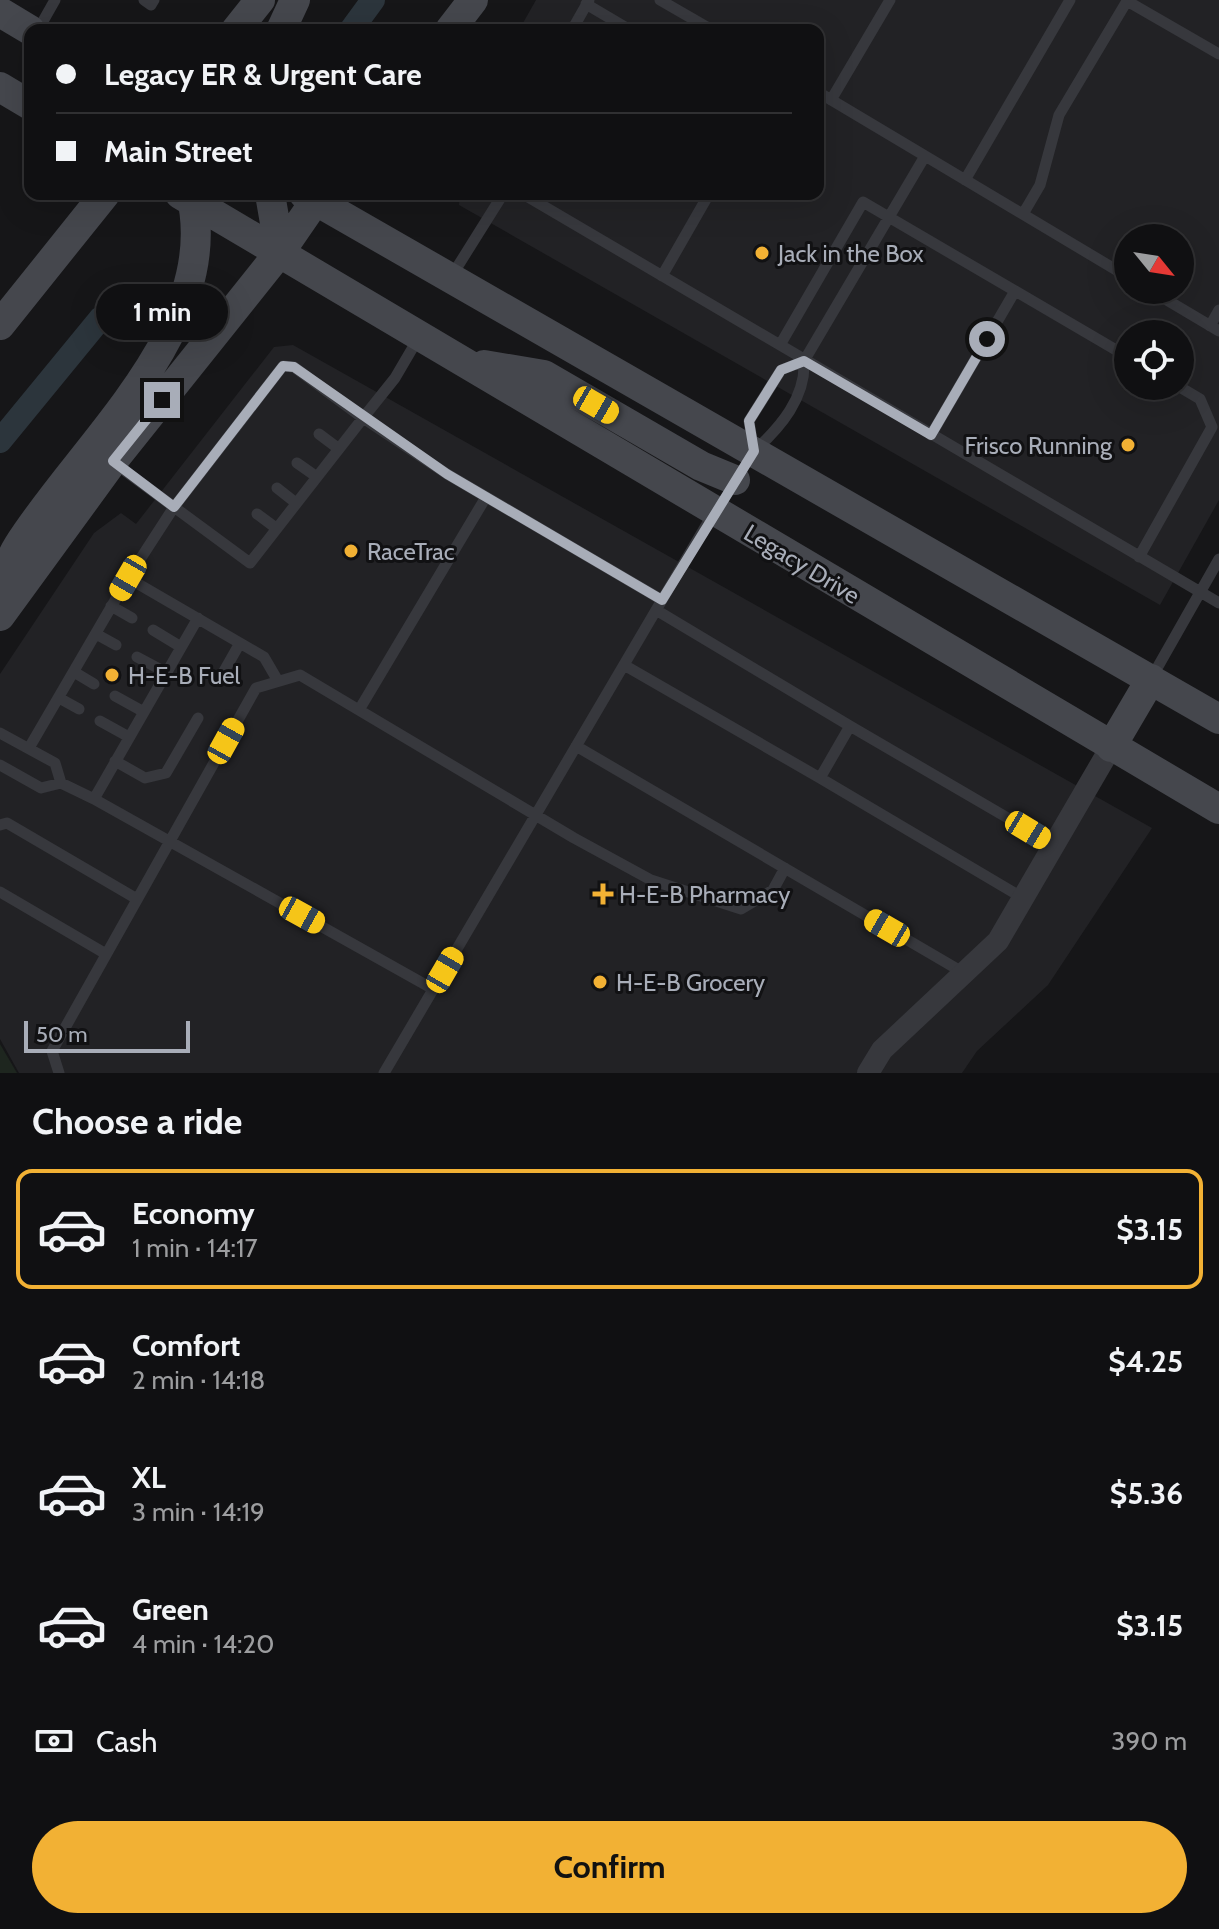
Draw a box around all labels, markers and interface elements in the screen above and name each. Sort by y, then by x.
text: Legacy ER & Urgent Care [104,56,422,93]
text: Main Street [104,133,252,170]
north arrow [1114,224,1194,304]
map controls [1114,224,1194,400]
place label: Jack in the Box [777,239,924,268]
marker: Jack in the Box [753,244,771,262]
callout: 1 min [96,284,228,340]
text: 1 min [133,296,191,328]
button: locate [1114,320,1194,400]
route start [969,321,1005,357]
route end [144,382,180,418]
car [569,383,623,427]
place label: Frisco Running [965,431,1113,460]
marker: Frisco Running [1119,436,1137,454]
street label: Legacy Drive [739,518,865,610]
place label: RaceTrac [367,537,455,566]
marker: RaceTrac [342,542,360,560]
car [106,551,150,605]
place label: H-E-B Fuel [128,661,241,690]
marker: H-E-B Fuel [103,666,121,684]
car [204,714,248,768]
car [1001,807,1055,853]
place label: H-E-B Pharmacy [619,880,790,909]
marker: H-E-B Pharmacy [594,885,612,903]
car [275,893,329,937]
car [860,906,914,950]
car [423,943,467,997]
place label: H-E-B Grocery [616,968,765,997]
marker: H-E-B Grocery [591,973,609,991]
scale bar [24,1017,190,1053]
text: 50 m [36,1021,88,1048]
text: Choose a ride [32,1099,242,1143]
icon: car [36,1193,108,1265]
text: Economy [132,1195,255,1232]
text: $3.15 [1116,1211,1183,1248]
text: 1 min · 14:17 [132,1232,258,1264]
icon: car [36,1325,108,1397]
text: Comfort [132,1327,240,1364]
text: $4.25 [1108,1343,1183,1380]
text: 2 min · 14:18 [132,1364,265,1396]
icon: car [36,1457,108,1529]
text: XL [132,1459,166,1496]
text: $5.36 [1110,1475,1183,1512]
text: 3 min · 14:19 [132,1496,265,1528]
icon: car [36,1589,108,1661]
text: Green [132,1591,209,1628]
text: $3.15 [1116,1607,1183,1644]
text: 4 min · 14:20 [132,1628,274,1660]
icon: cash [32,1719,76,1763]
text: Cash [96,1723,158,1760]
text: 390 m [1111,1725,1187,1757]
button: Confirm [32,1821,1187,1913]

